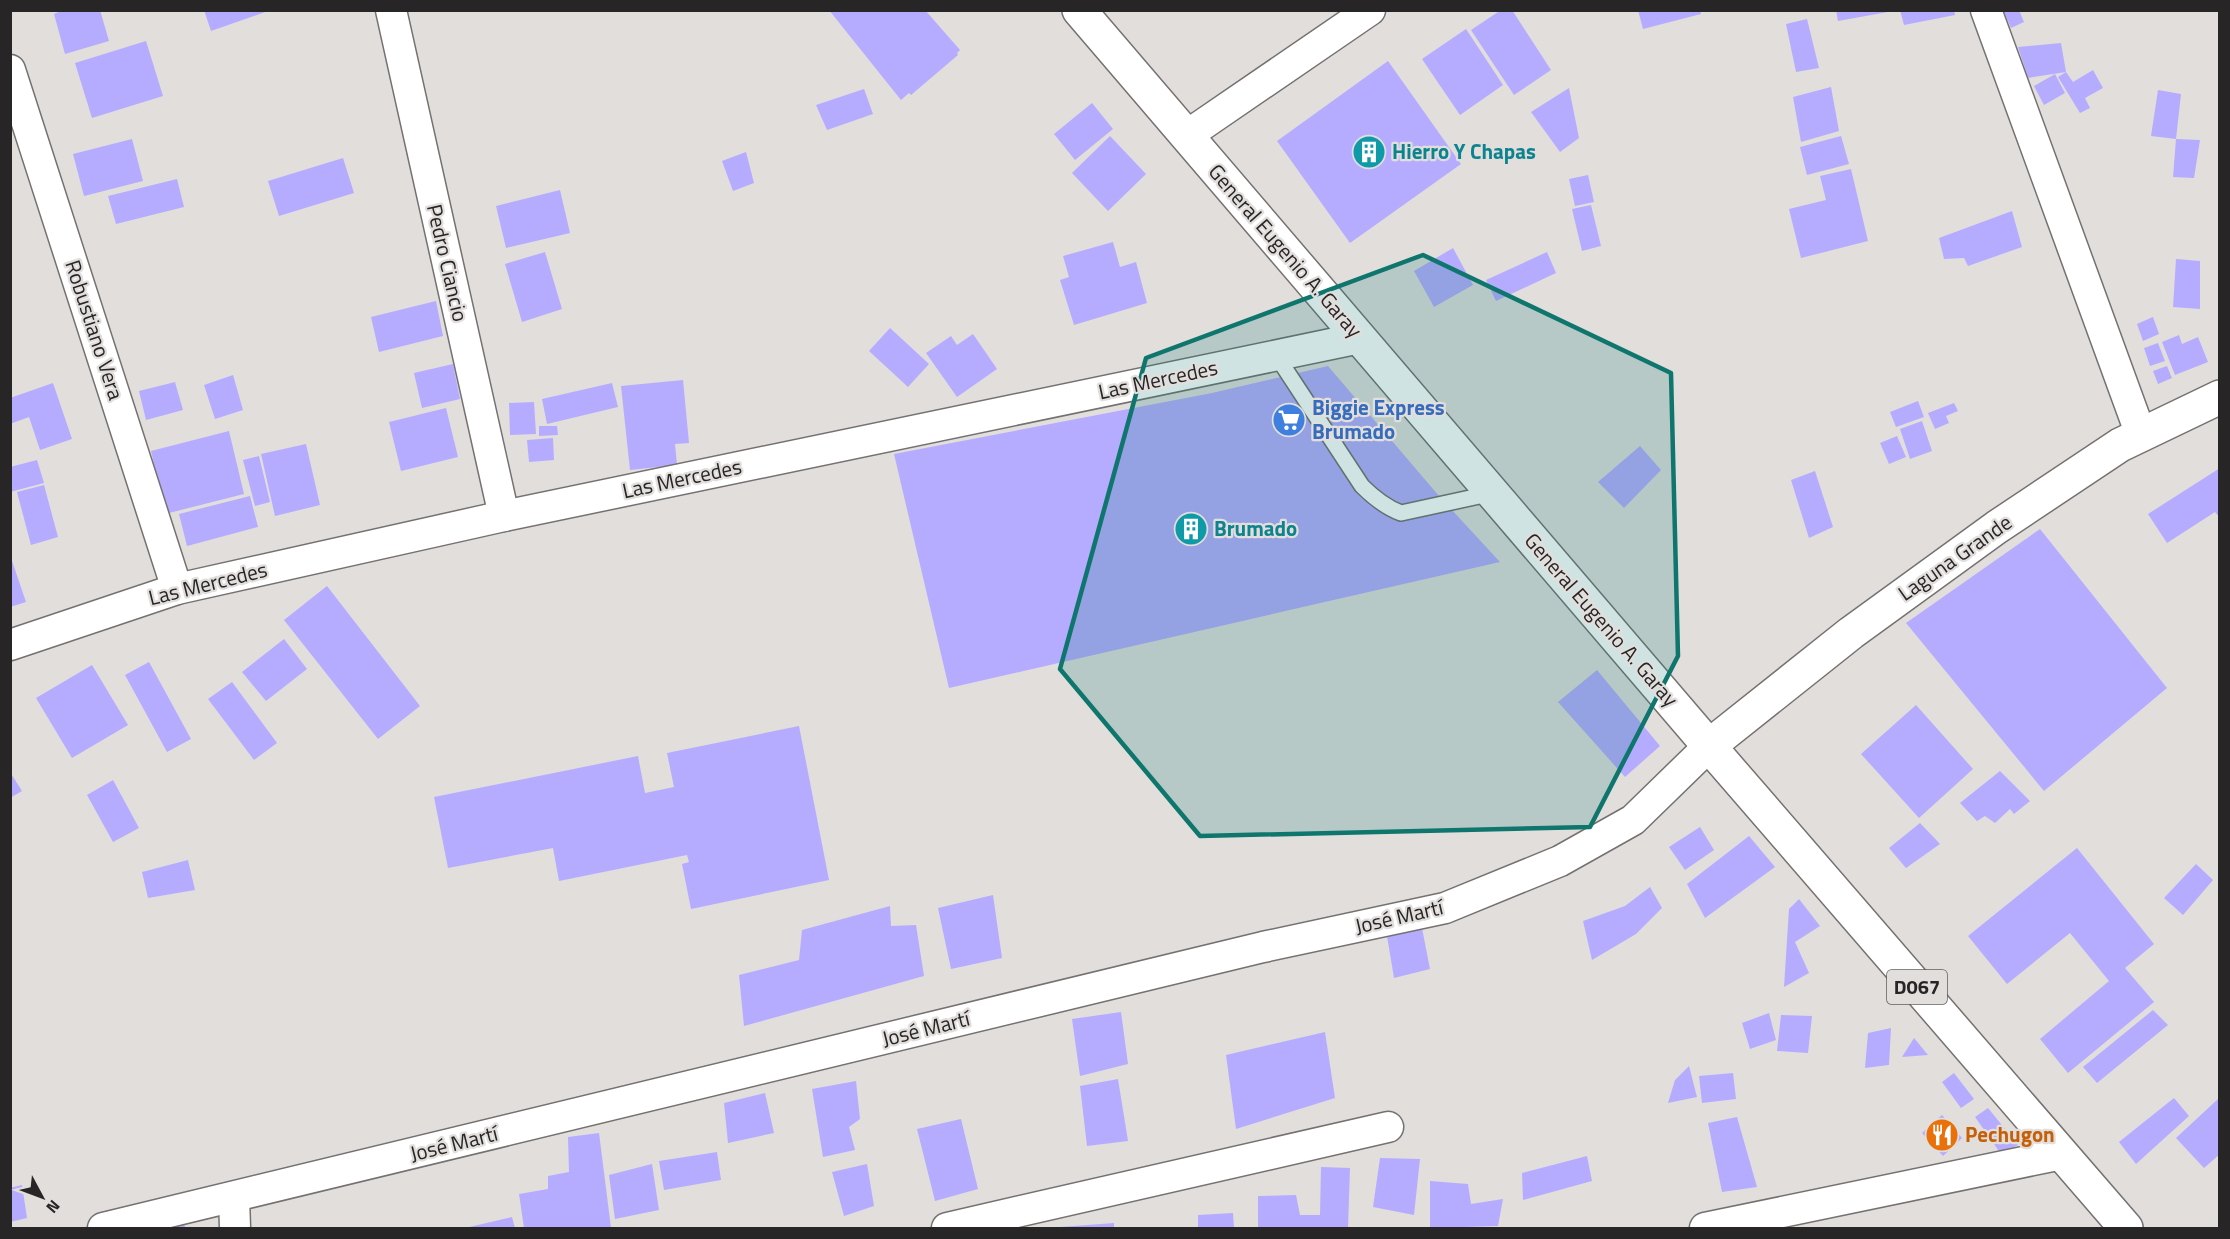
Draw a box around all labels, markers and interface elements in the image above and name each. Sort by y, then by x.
building icon: Hierro Y Chapas [1351,134,1387,170]
place label: Hierro Y Chapas [1392,135,1536,167]
street label: General Eugenio A. Garay [1201,156,1370,344]
street label: Pedro Ciancio [419,201,477,325]
street label: Robustiano Vera [57,256,133,404]
street label: Las Mercedes [1095,351,1220,407]
place label: Biggie Express Brumado [1312,391,1445,447]
supermarket icon: Biggie Express Brumado [1271,402,1307,438]
street label: Las Mercedes [619,450,744,506]
street label: Laguna Grande [1891,506,2018,608]
building icon: Brumado [1173,511,1209,547]
place label: Brumado [1214,512,1297,544]
street label: General Eugenio A. Garay [1517,525,1686,713]
street label: Las Mercedes [145,553,270,613]
street label: José Martí [1352,890,1447,942]
road number: D067 [1887,970,1947,1004]
street label: José Martí [878,1001,974,1054]
street label: José Martí [406,1116,502,1169]
restaurant icon: Pechugon [1924,1117,1960,1153]
place label: Pechugon [1965,1118,2055,1150]
north arrow [12,1167,72,1227]
text: N [41,1195,66,1219]

